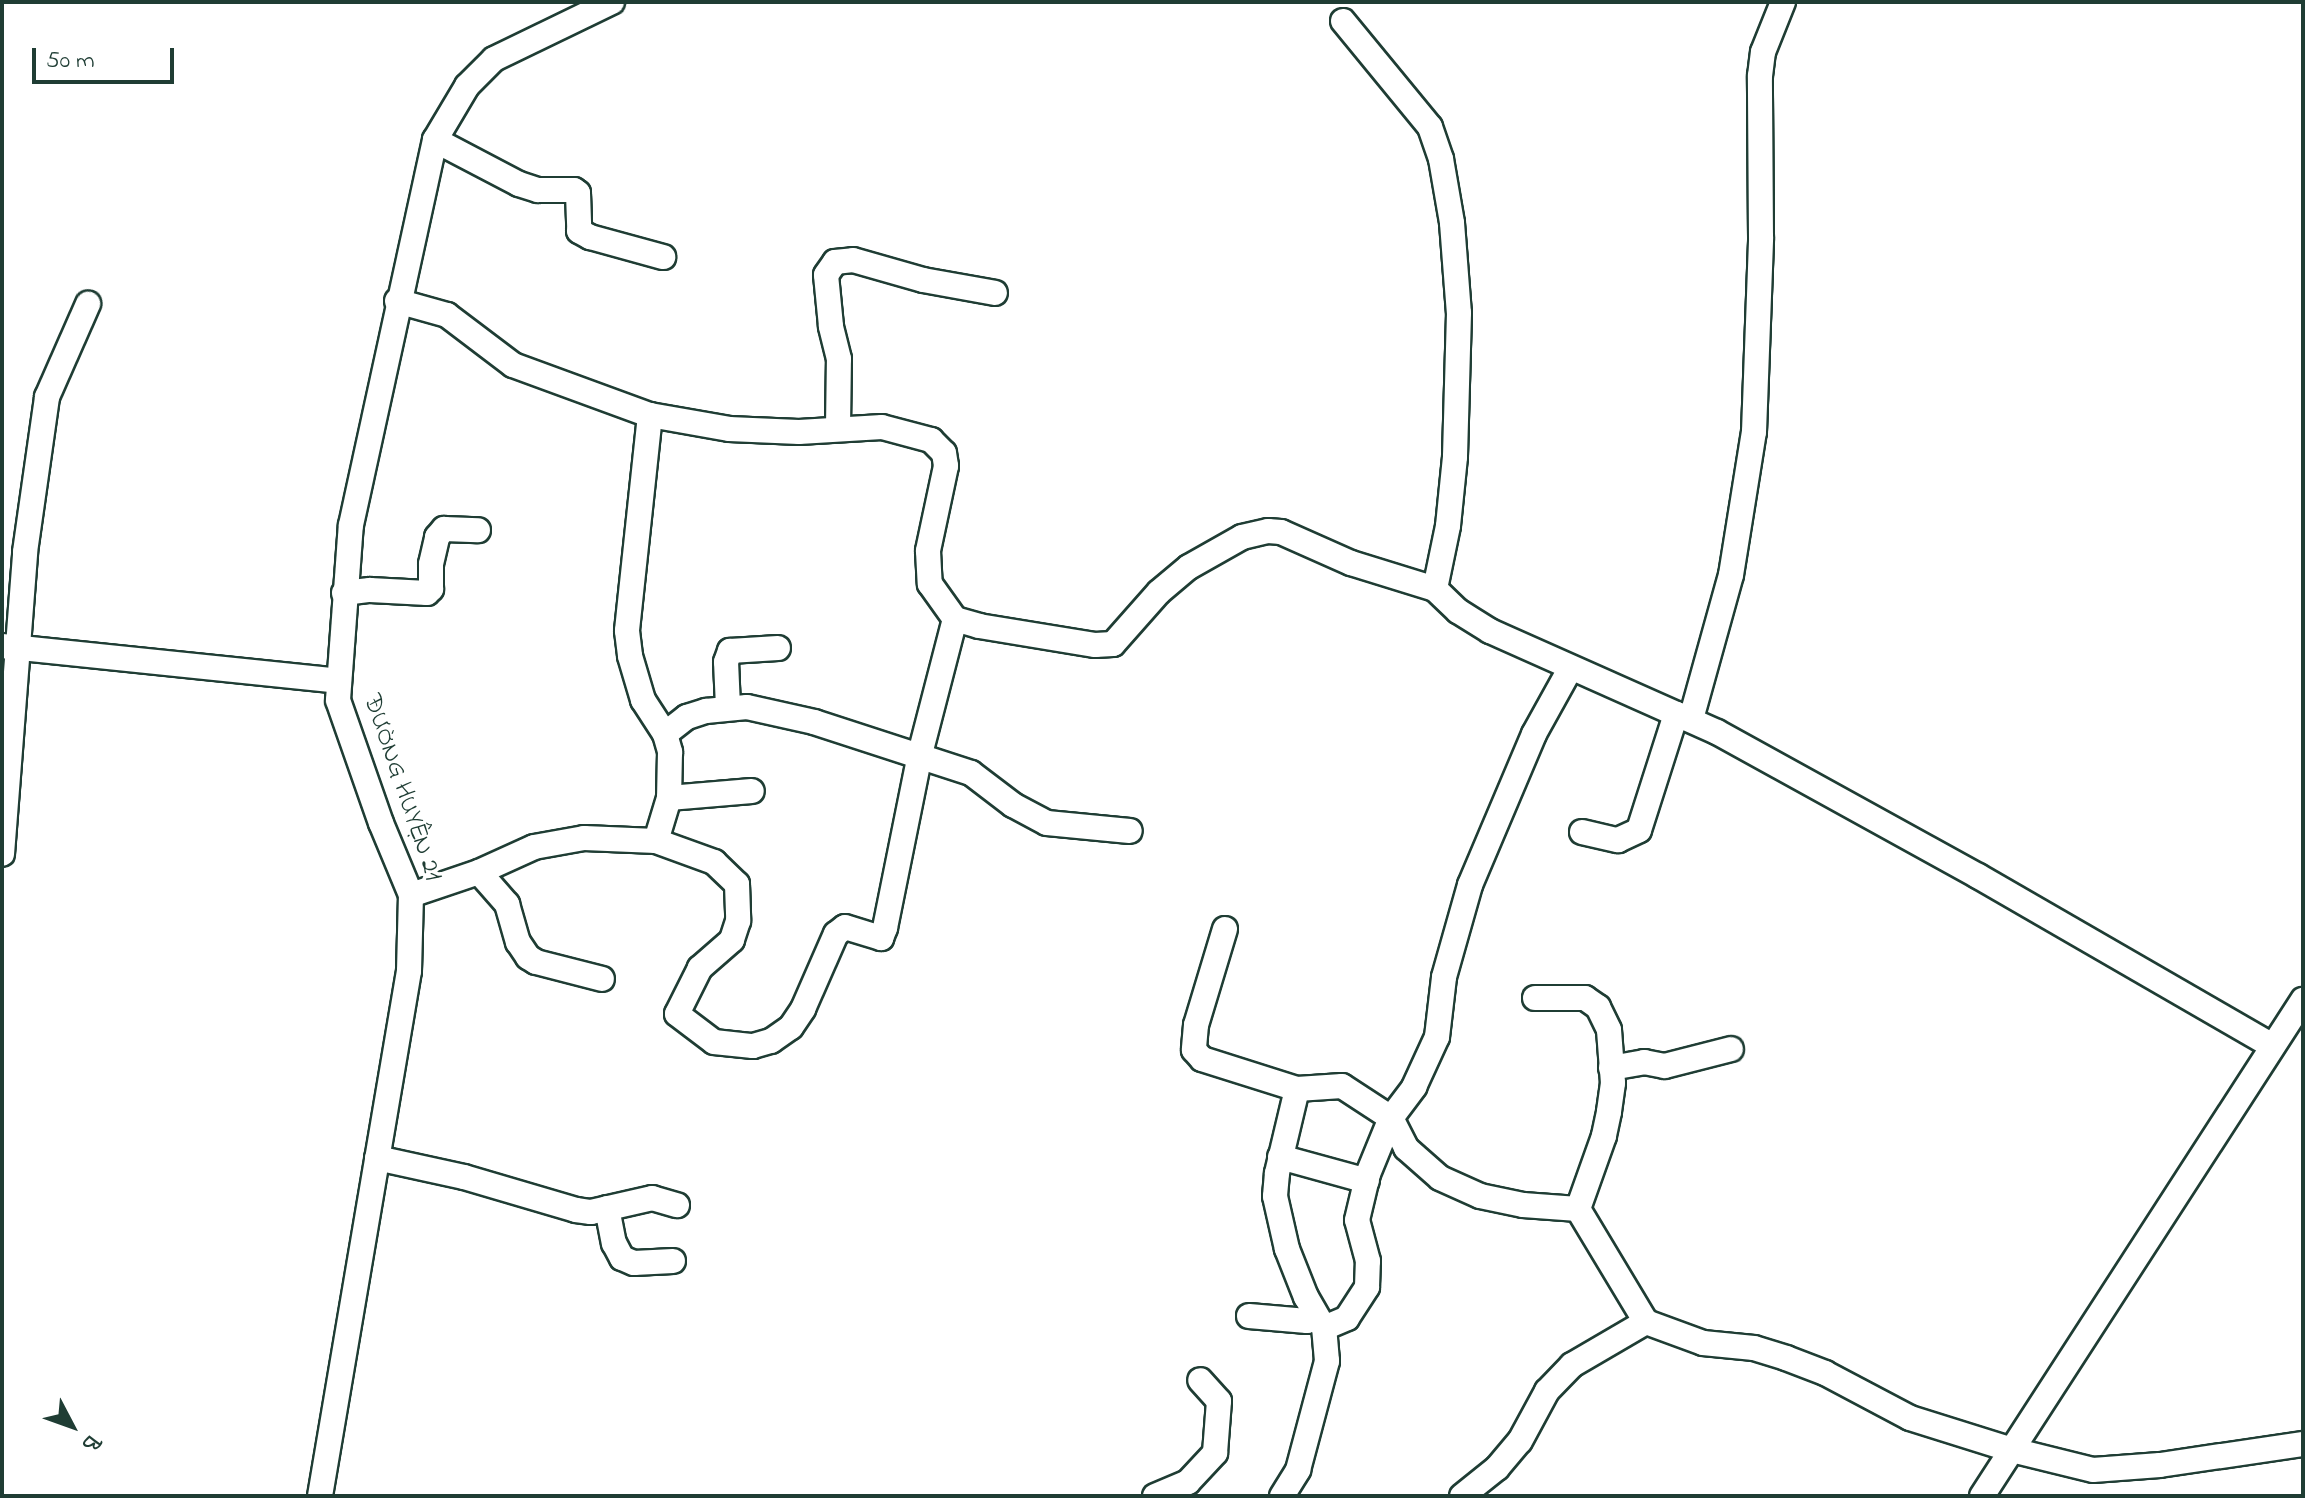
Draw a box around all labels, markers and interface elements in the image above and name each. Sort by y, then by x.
scale bar [36,32,178,82]
text: 50 m [46,44,95,79]
street label: ĐƯỜNG HUYỆN 21 [354,691,448,885]
north arrow [32,1386,112,1466]
text: B [73,1426,107,1458]

